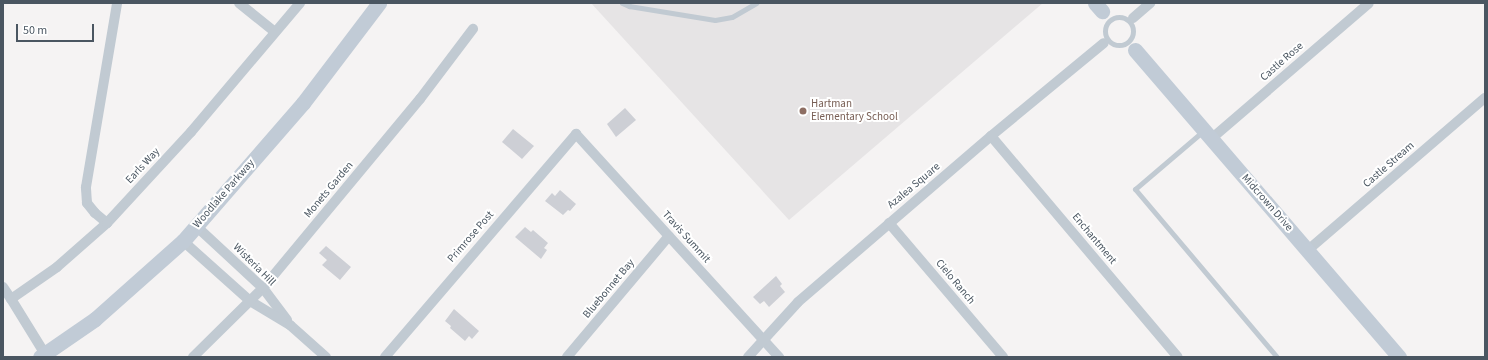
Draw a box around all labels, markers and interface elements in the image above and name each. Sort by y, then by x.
scale bar [18,16,96,42]
text: 50 m [23,22,47,39]
street label: Castle Rose [1258,40,1306,84]
place label: Hartman Elementary School [811,98,898,124]
marker: Hartman Elementary School [798,106,808,116]
street label: Castle Stream [1361,139,1417,191]
street label: Earls Way [123,145,163,187]
street label: Woodlake Parkway [190,157,258,231]
street label: Monets Garden [302,159,356,221]
street label: Azalea Square [885,160,943,212]
street label: Midcrown Drive [1239,172,1295,234]
street label: Travis Summit [659,208,713,266]
street label: Primrose Post [445,209,497,265]
street label: Enchantment [1069,211,1119,267]
street label: Wisteria Hill [230,241,278,289]
street label: Bluebonnet Bay [580,257,638,321]
street label: Cielo Ranch [933,257,977,307]

